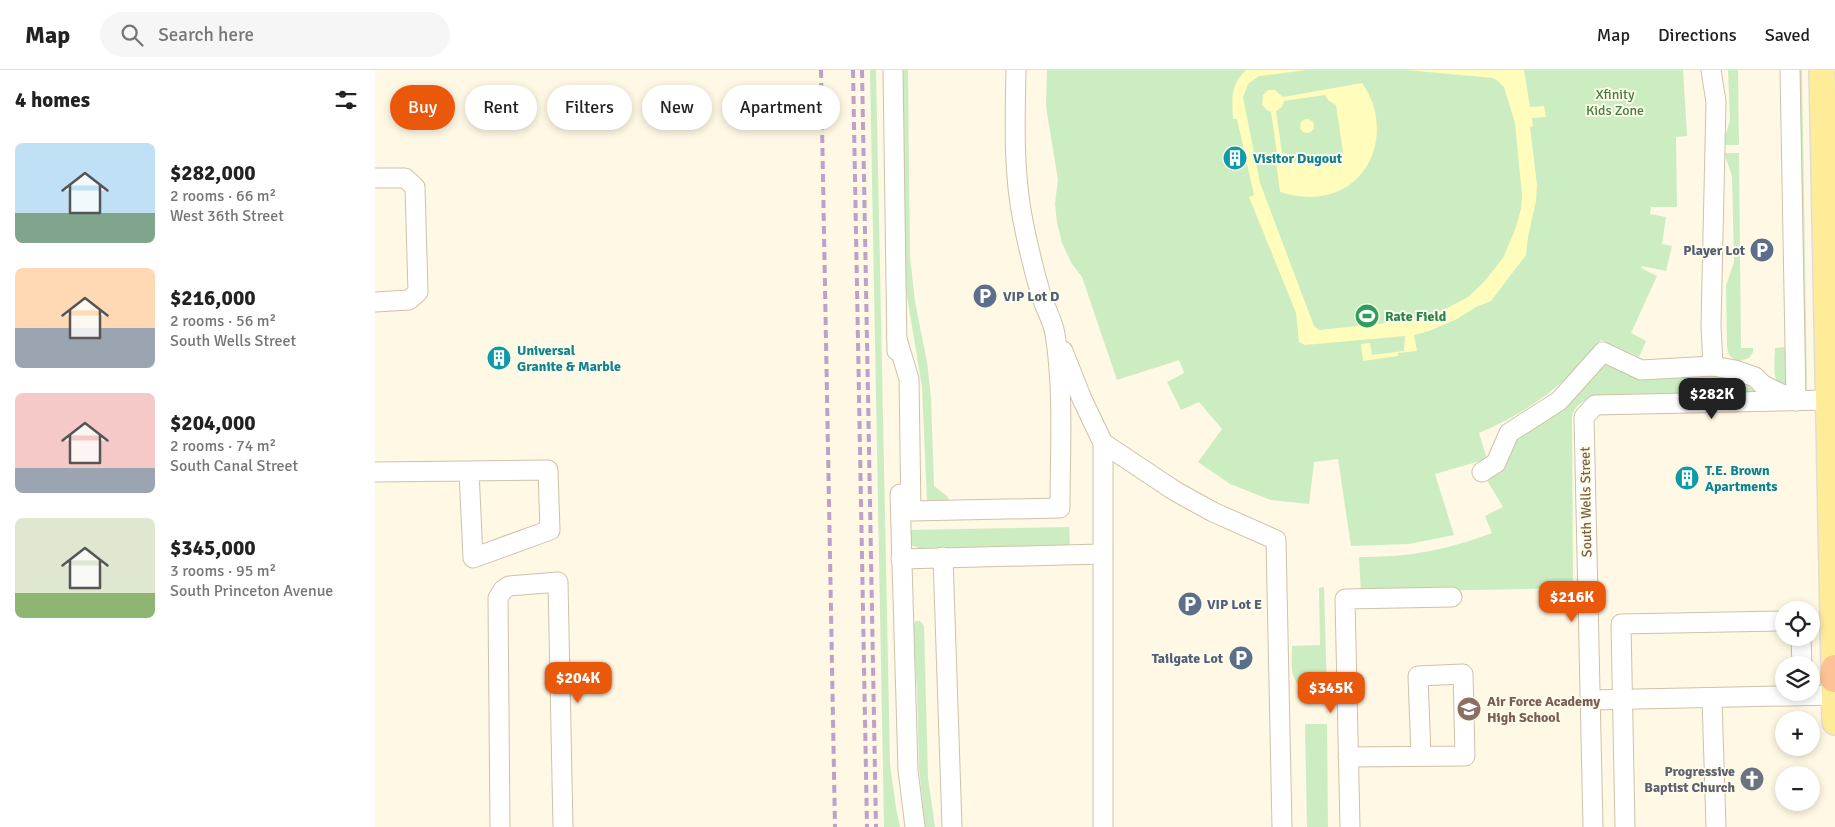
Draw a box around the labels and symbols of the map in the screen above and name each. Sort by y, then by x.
park label: Xfinity Kids Zone [1586,86,1644,119]
building icon: Visitor Dugout [1222,145,1248,171]
place label: Visitor Dugout [1253,150,1343,167]
parking icon: Player Lot [1749,237,1775,263]
place label: Player Lot [1683,242,1746,259]
parking icon: VIP Lot D [972,283,998,309]
place label: VIP Lot D [1003,288,1059,305]
sports icon: Rate Field [1354,303,1380,329]
place label: Rate Field [1385,308,1447,325]
place label: Universal Granite & Marble [517,342,621,375]
building icon: Universal Granite & Marble [486,345,512,371]
pin: $282K [1677,378,1747,420]
street label: South Wells Street [1577,447,1595,557]
place label: T.E. Brown Apartments [1705,462,1777,495]
building icon: T.E. Brown Apartments [1674,465,1700,491]
pin: $216K [1537,580,1607,623]
parking icon: VIP Lot E [1177,591,1203,617]
place label: VIP Lot E [1207,596,1262,613]
parking icon: Tailgate Lot [1228,645,1254,671]
place label: Tailgate Lot [1152,650,1224,667]
pin: $204K [543,662,613,704]
pin: $345K [1296,672,1366,714]
place label: Air Force Academy High School [1487,693,1600,726]
school or university icon: Air Force Academy High School [1456,696,1482,722]
place label: Progressive Baptist Church [1644,763,1735,796]
church icon: Progressive Baptist Church [1739,766,1765,792]

